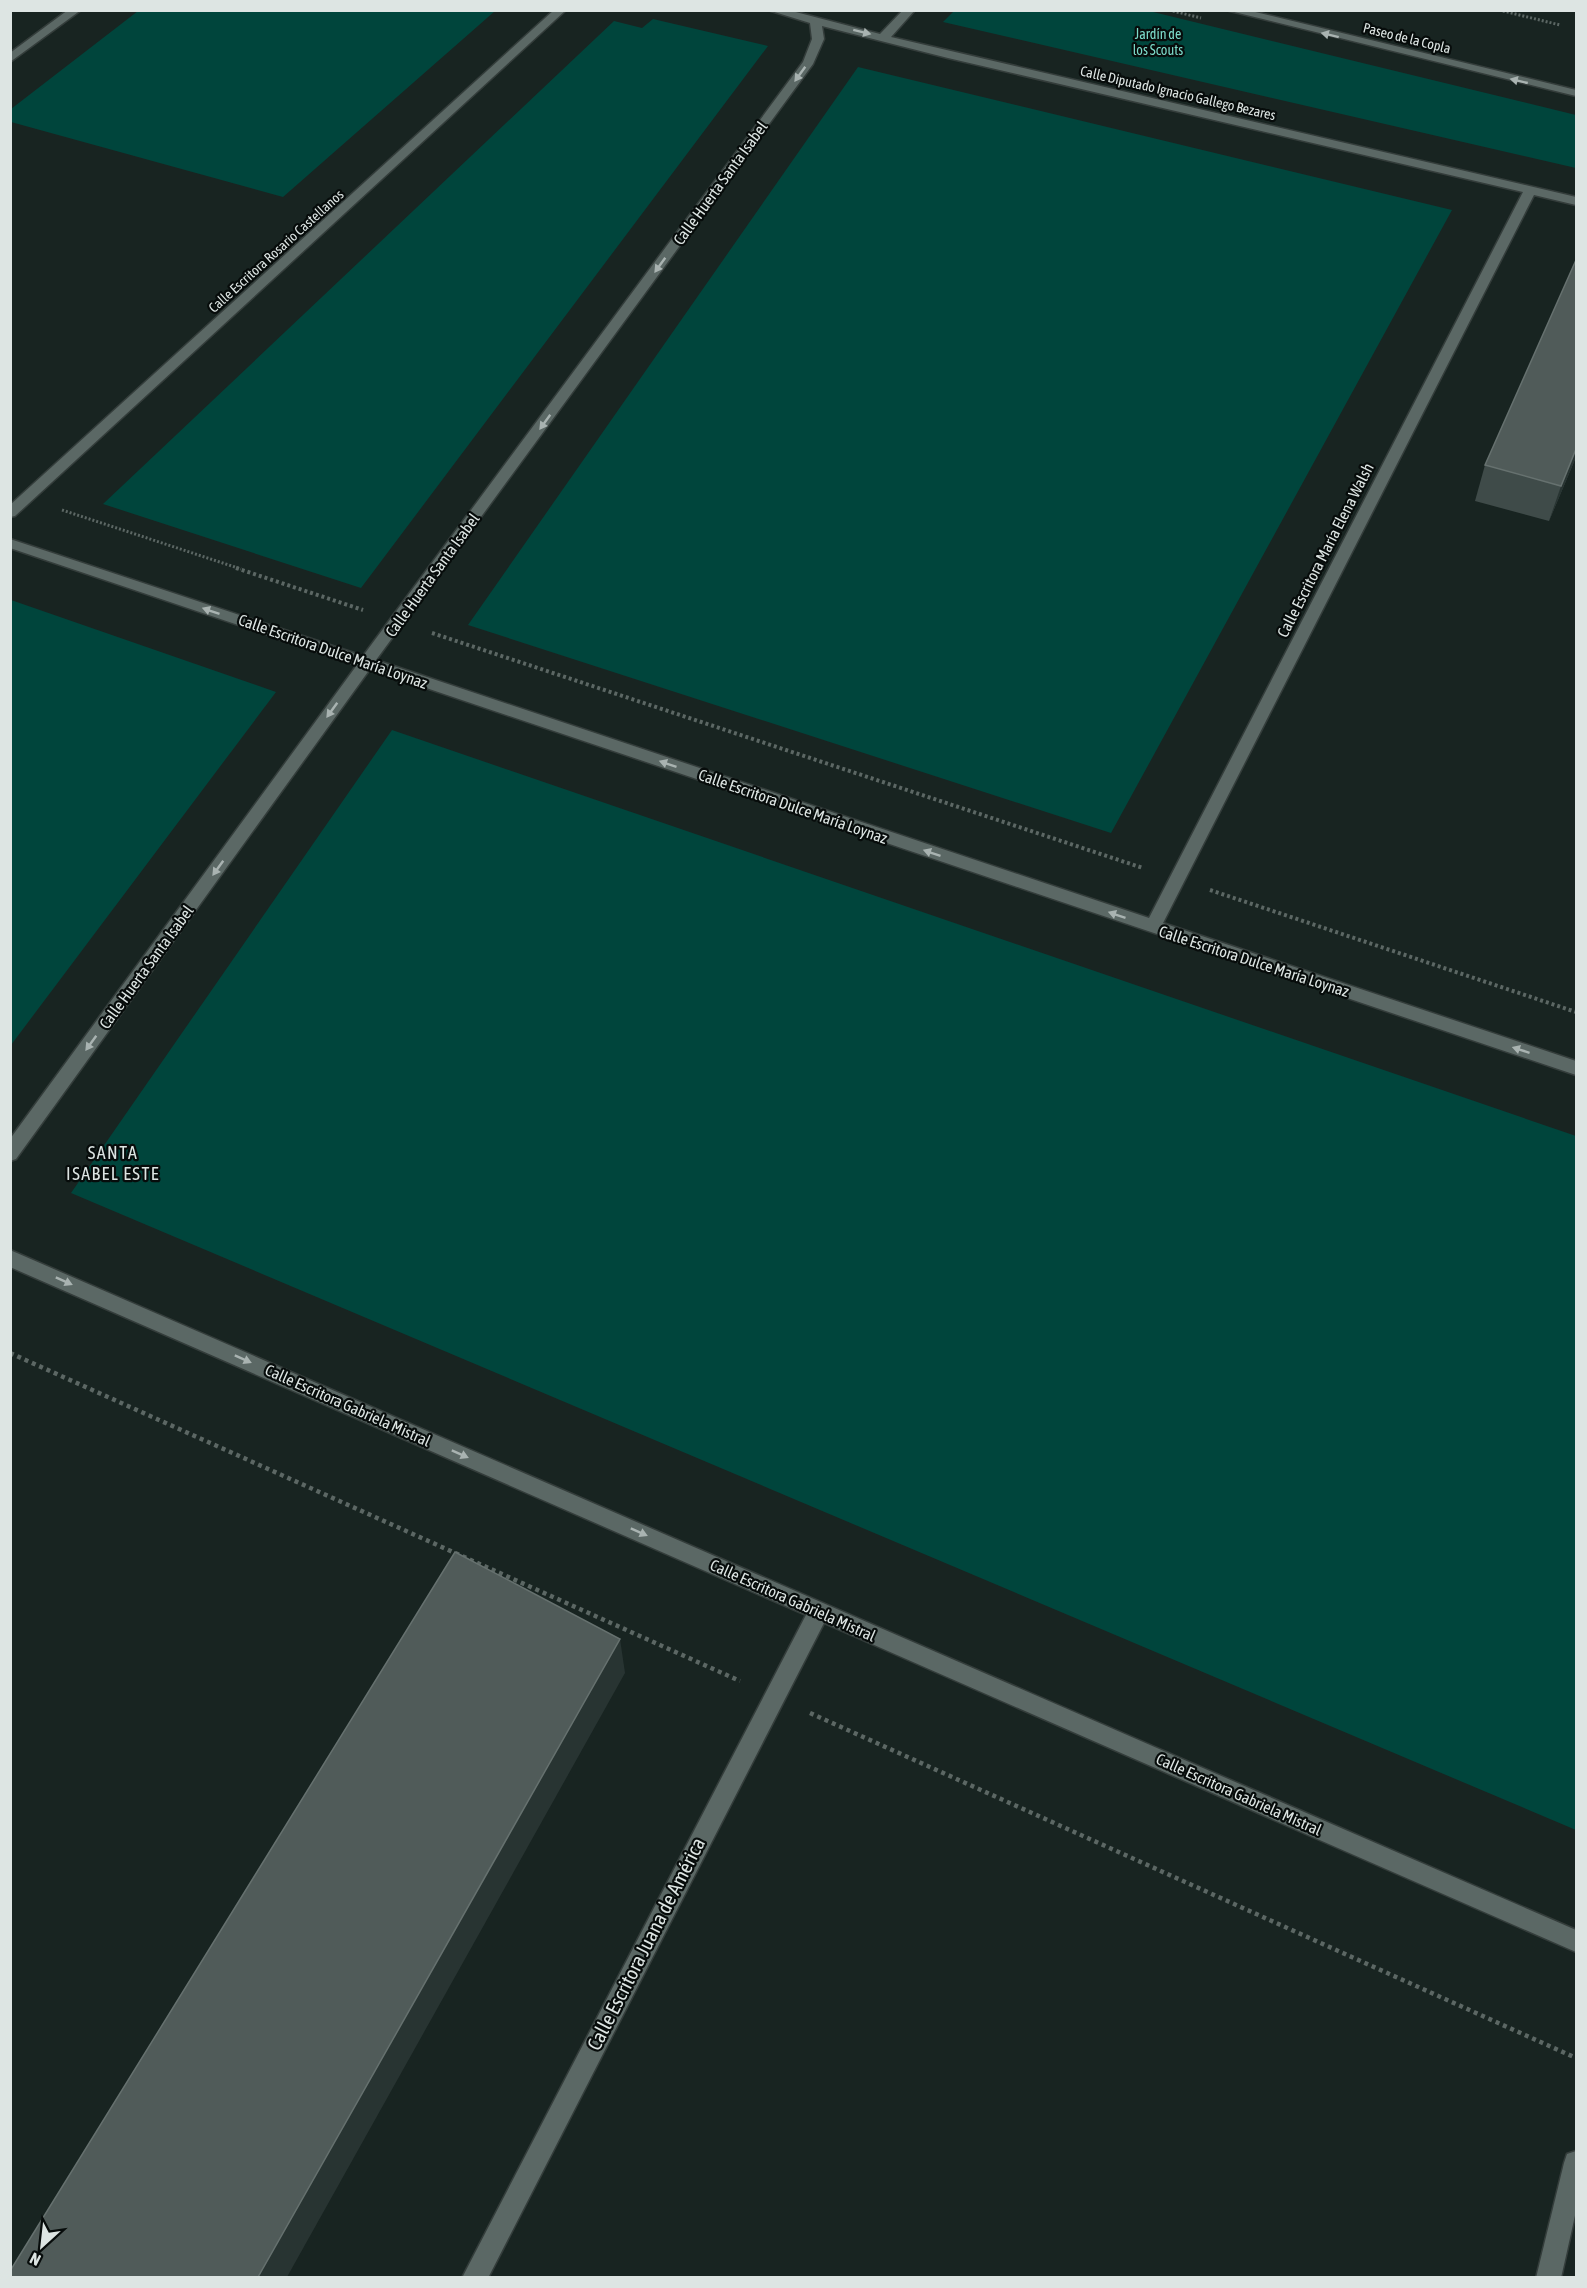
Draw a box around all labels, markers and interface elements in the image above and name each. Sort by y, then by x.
street label: Paseo de la Copla [1362,19,1452,57]
park label: Jardín de los Scouts [1133,26,1183,58]
one-way arrow [852,27,871,37]
one-way arrow [1321,29,1339,39]
street label: Calle Diputado Ignacio Gallego Bezares [1079,63,1277,123]
one-way arrow [795,66,807,81]
one-way arrow [1510,76,1529,86]
street label: Calle Huerta Santa Isabel [669,117,771,248]
street label: Calle Escritora Rosario Castellanos [205,186,347,316]
one-way arrow [654,256,666,272]
one-way arrow [539,413,551,429]
street label: Calle Escritora María Elena Walsh [1273,460,1377,640]
street label: Calle Huerta Santa Isabel [381,509,483,640]
one-way arrow [202,605,220,615]
street label: Calle Escritora Dulce María Loynaz [236,610,430,693]
one-way arrow [326,702,338,718]
one-way arrow [658,759,676,768]
street label: Calle Escritora Dulce María Loynaz [696,765,890,848]
one-way arrow [923,847,941,857]
one-way arrow [212,861,224,876]
street label: Calle Huerta Santa Isabel [95,901,197,1032]
one-way arrow [1108,909,1126,919]
street label: Calle Escritora Dulce María Loynaz [1156,922,1351,1001]
one-way arrow [85,1035,97,1051]
one-way arrow [1512,1044,1530,1054]
district label: SANTA ISABEL ESTE [66,1142,160,1184]
one-way arrow [55,1277,73,1287]
one-way arrow [234,1355,251,1364]
street label: Calle Escritora Gabriela Mistral [263,1360,434,1450]
one-way arrow [451,1450,469,1459]
one-way arrow [630,1527,648,1537]
street label: Calle Escritora Gabriela Mistral [708,1555,879,1645]
street label: Calle Escritora Gabriela Mistral [1154,1749,1325,1839]
street label: Calle Escritora Juana de América [582,1834,709,2054]
north arrow [12,2216,72,2276]
text: N [27,2249,43,2270]

